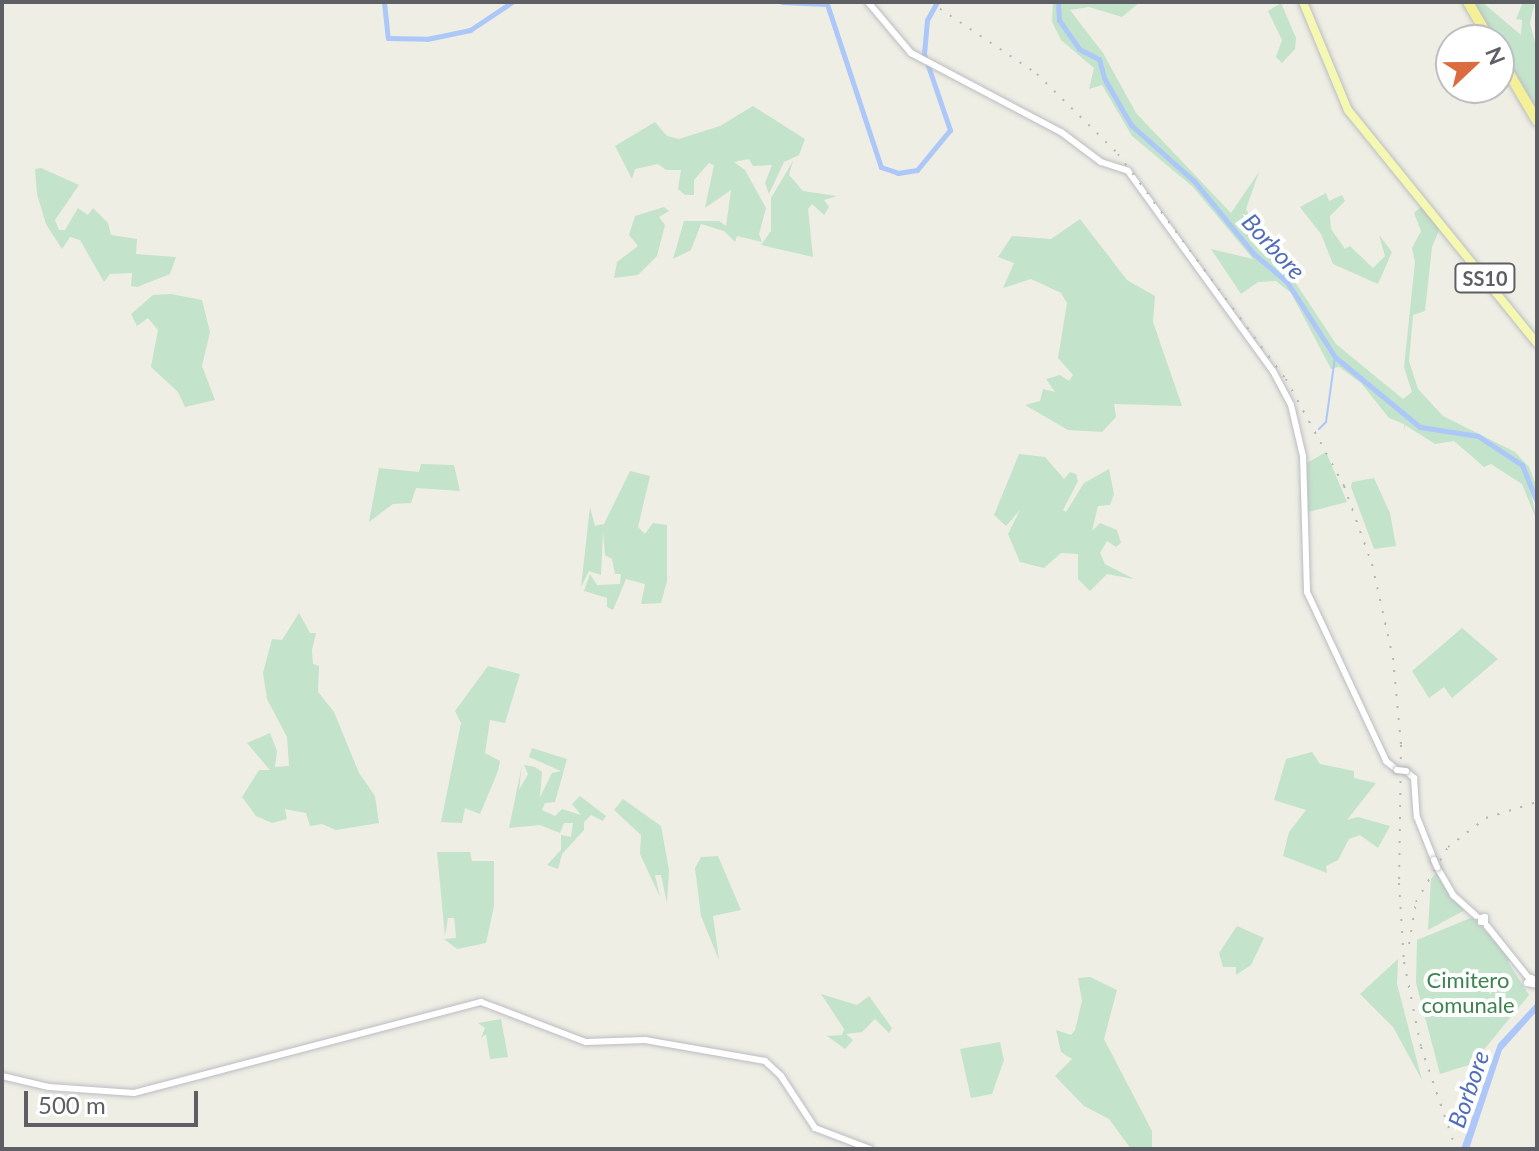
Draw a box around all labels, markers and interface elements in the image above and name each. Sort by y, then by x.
north arrow [1435,24,1515,104]
text: N [1480,43,1512,68]
water label: Borbore [1236,207,1312,285]
road number: SS10 [1453,262,1517,294]
park label: Cimitero comunale [1421,966,1515,1018]
water label: Borbore [1441,1047,1495,1131]
scale bar [28,1075,202,1125]
text: 500 m [38,1090,106,1119]

